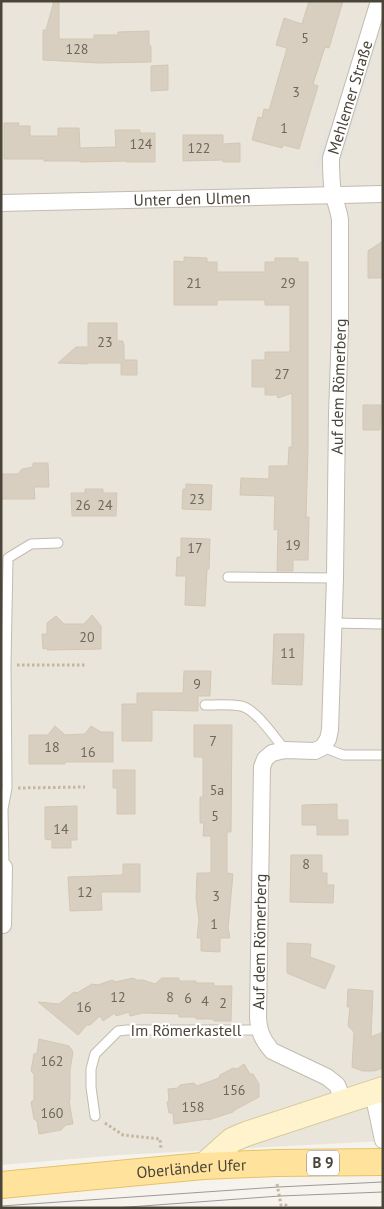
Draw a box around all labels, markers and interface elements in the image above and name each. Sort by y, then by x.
house number: 5 [301,29,309,47]
street label: Mehlemer Straße [323,38,376,157]
house number: 128 [66,40,88,58]
house number: 3 [292,83,300,101]
house number: 1 [280,119,288,137]
house number: 124 [130,135,153,153]
house number: 122 [188,139,210,157]
street label: Unter den Ulmen [133,187,251,210]
house number: 21 [186,274,202,292]
house number: 29 [280,274,296,292]
street label: Auf dem Römerberg [327,318,350,455]
house number: 23 [97,333,113,351]
house number: 27 [274,365,290,383]
house number: 23 [189,490,205,508]
house number: 26 [75,496,91,514]
house number: 24 [97,496,113,514]
house number: 19 [285,536,301,554]
house number: 17 [187,539,203,557]
house number: 20 [79,628,95,646]
house number: 11 [280,644,296,662]
house number: 9 [193,675,201,693]
house number: 7 [209,732,217,750]
house number: 18 [44,738,60,756]
house number: 16 [80,743,96,761]
house number: 5a [210,781,224,799]
house number: 5 [211,807,219,825]
house number: 14 [53,820,69,838]
house number: 8 [302,855,310,873]
street label: Auf dem Römerberg [248,873,270,1010]
house number: 12 [77,883,93,901]
house number: 3 [212,887,220,905]
house number: 1 [210,915,218,933]
house number: 12 [110,988,126,1006]
house number: 8 [166,988,174,1006]
house number: 6 [184,989,192,1007]
house number: 4 [201,992,209,1010]
house number: 2 [219,994,227,1012]
house number: 16 [76,998,92,1016]
street label: Im Römerkastell [131,1020,242,1040]
house number: 162 [41,1052,63,1070]
house number: 156 [223,1081,245,1099]
house number: 158 [182,1098,204,1116]
house number: 160 [41,1104,64,1122]
road number: B 9 [307,1150,339,1176]
street label: Oberländer Ufer [135,1154,247,1182]

